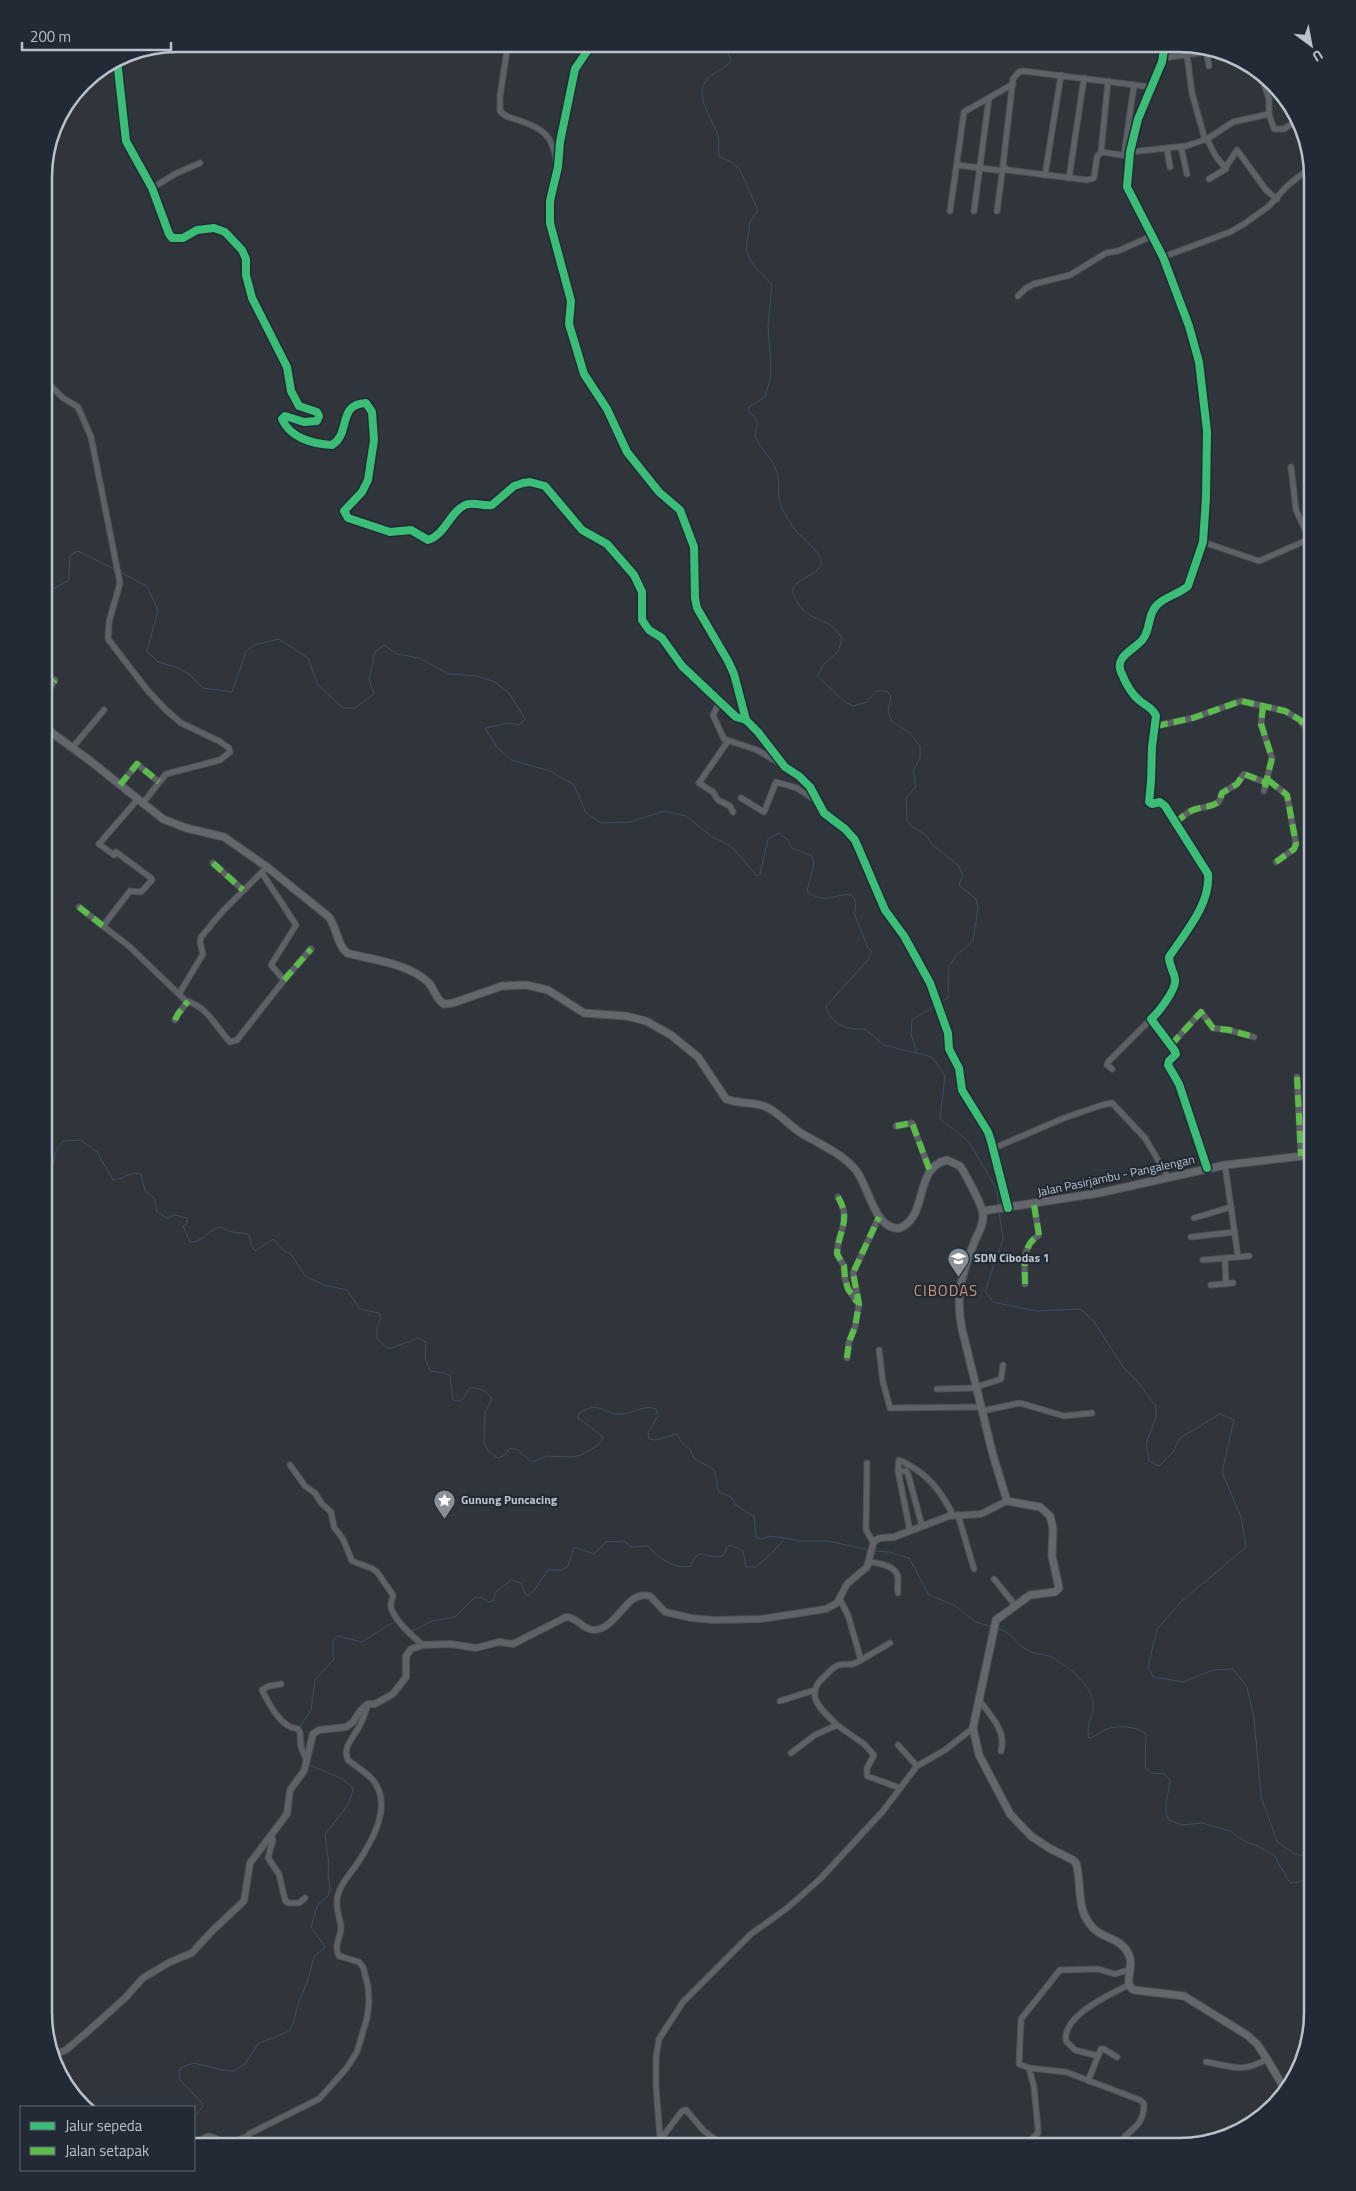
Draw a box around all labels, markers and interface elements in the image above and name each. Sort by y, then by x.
scale bar [22,20,171,52]
north arrow [1286,20,1336,70]
text: 200 m [30,25,71,48]
text: U [1309,45,1328,68]
street label: Jalan Pasirjambu - Pangalengan [1036,1150,1196,1201]
school or university icon: SDN Cibodas 1 [946,1246,970,1277]
place label: SDN Cibodas 1 [974,1248,1049,1267]
district label: CIBODAS [914,1279,978,1302]
place icon: Gunung Puncacing [433,1488,457,1519]
place label: Gunung Puncacing [461,1490,558,1509]
legend [20,2106,195,2171]
text: Jalur sepeda [65,2114,143,2137]
text: Jalan setapak [65,2139,149,2162]

